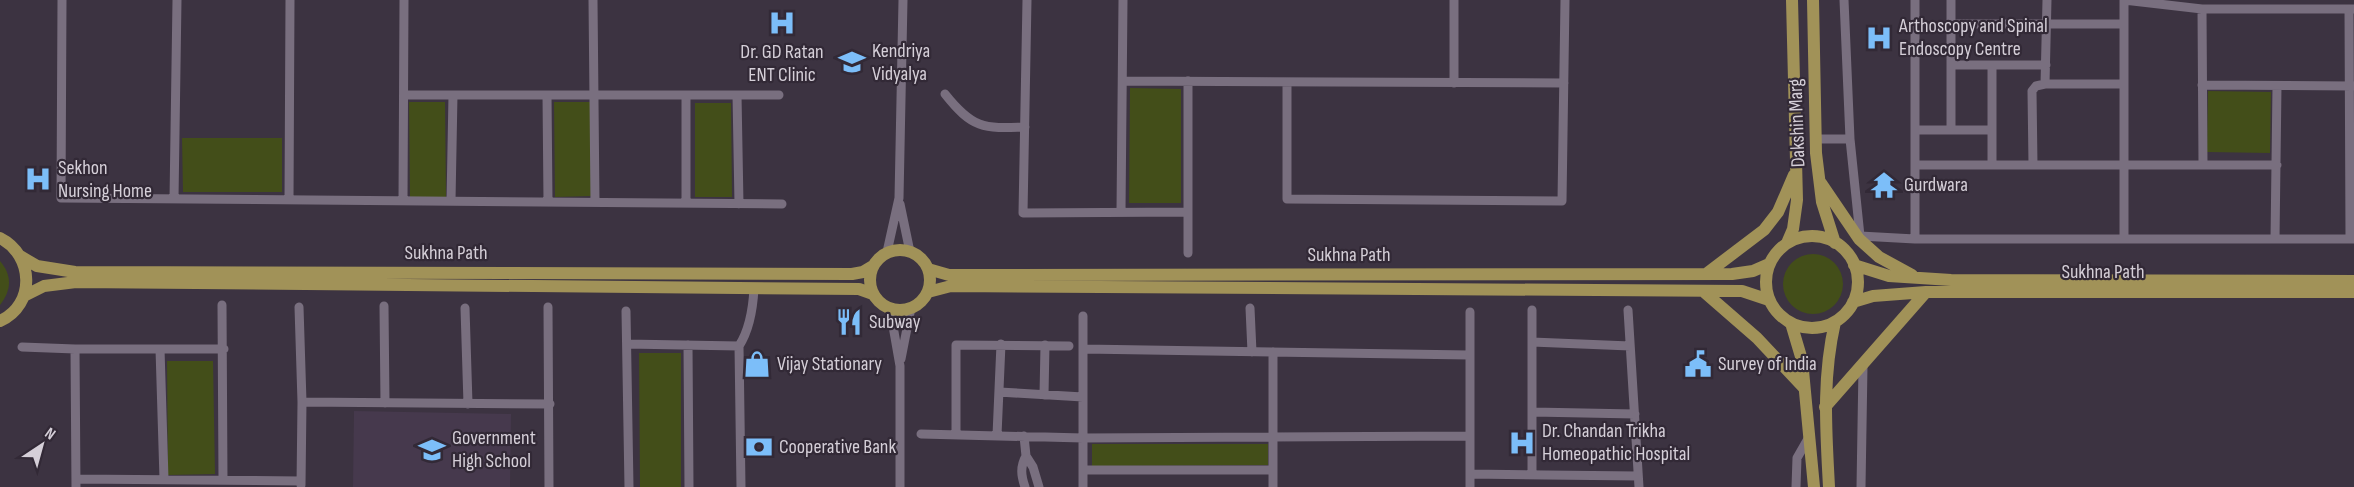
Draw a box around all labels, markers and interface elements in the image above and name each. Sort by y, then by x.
hospital icon: Dr. GD Ratan ENT Clinic [767,8,797,38]
place label: Arthoscopy and Spinal Endoscopy Centre [1898,14,2048,61]
hospital icon: Arthoscopy and Spinal Endoscopy Centre [1864,23,1894,53]
place label: Kendriya Vidyalya [872,39,930,86]
place label: Dr. GD Ratan ENT Clinic [740,40,824,87]
school or university icon: Kendriya Vidyalya [837,47,867,77]
street label: Dakshin Marg [1783,78,1811,168]
place label: Sekhon Nursing Home [58,156,152,203]
hospital icon: Sekhon Nursing Home [23,164,53,194]
temple icon: Gurdwara [1869,170,1899,200]
place label: Gurdwara [1904,173,1968,197]
street label: Sukhna Path [404,241,488,265]
street label: Sukhna Path [1307,243,1391,267]
street label: Sukhna Path [2061,260,2145,284]
restaurant icon: Subway [834,307,864,337]
place label: Subway [869,310,921,334]
shop icon: Vijay Stationary [742,349,772,379]
public building icon: Survey of India [1683,349,1713,379]
place label: Vijay Stationary [777,352,882,376]
place label: Survey of India [1718,352,1817,376]
north arrow [12,415,72,475]
place label: Dr. Chandan Trikha Homeopathic Hospital [1542,419,1690,466]
text: N [41,424,59,444]
place label: Government High School [452,426,536,473]
hospital icon: Dr. Chandan Trikha Homeopathic Hospital [1507,428,1537,458]
bank icon: Cooperative Bank [744,432,774,462]
school or university icon: Government High School [417,435,447,465]
place label: Cooperative Bank [779,435,896,459]

